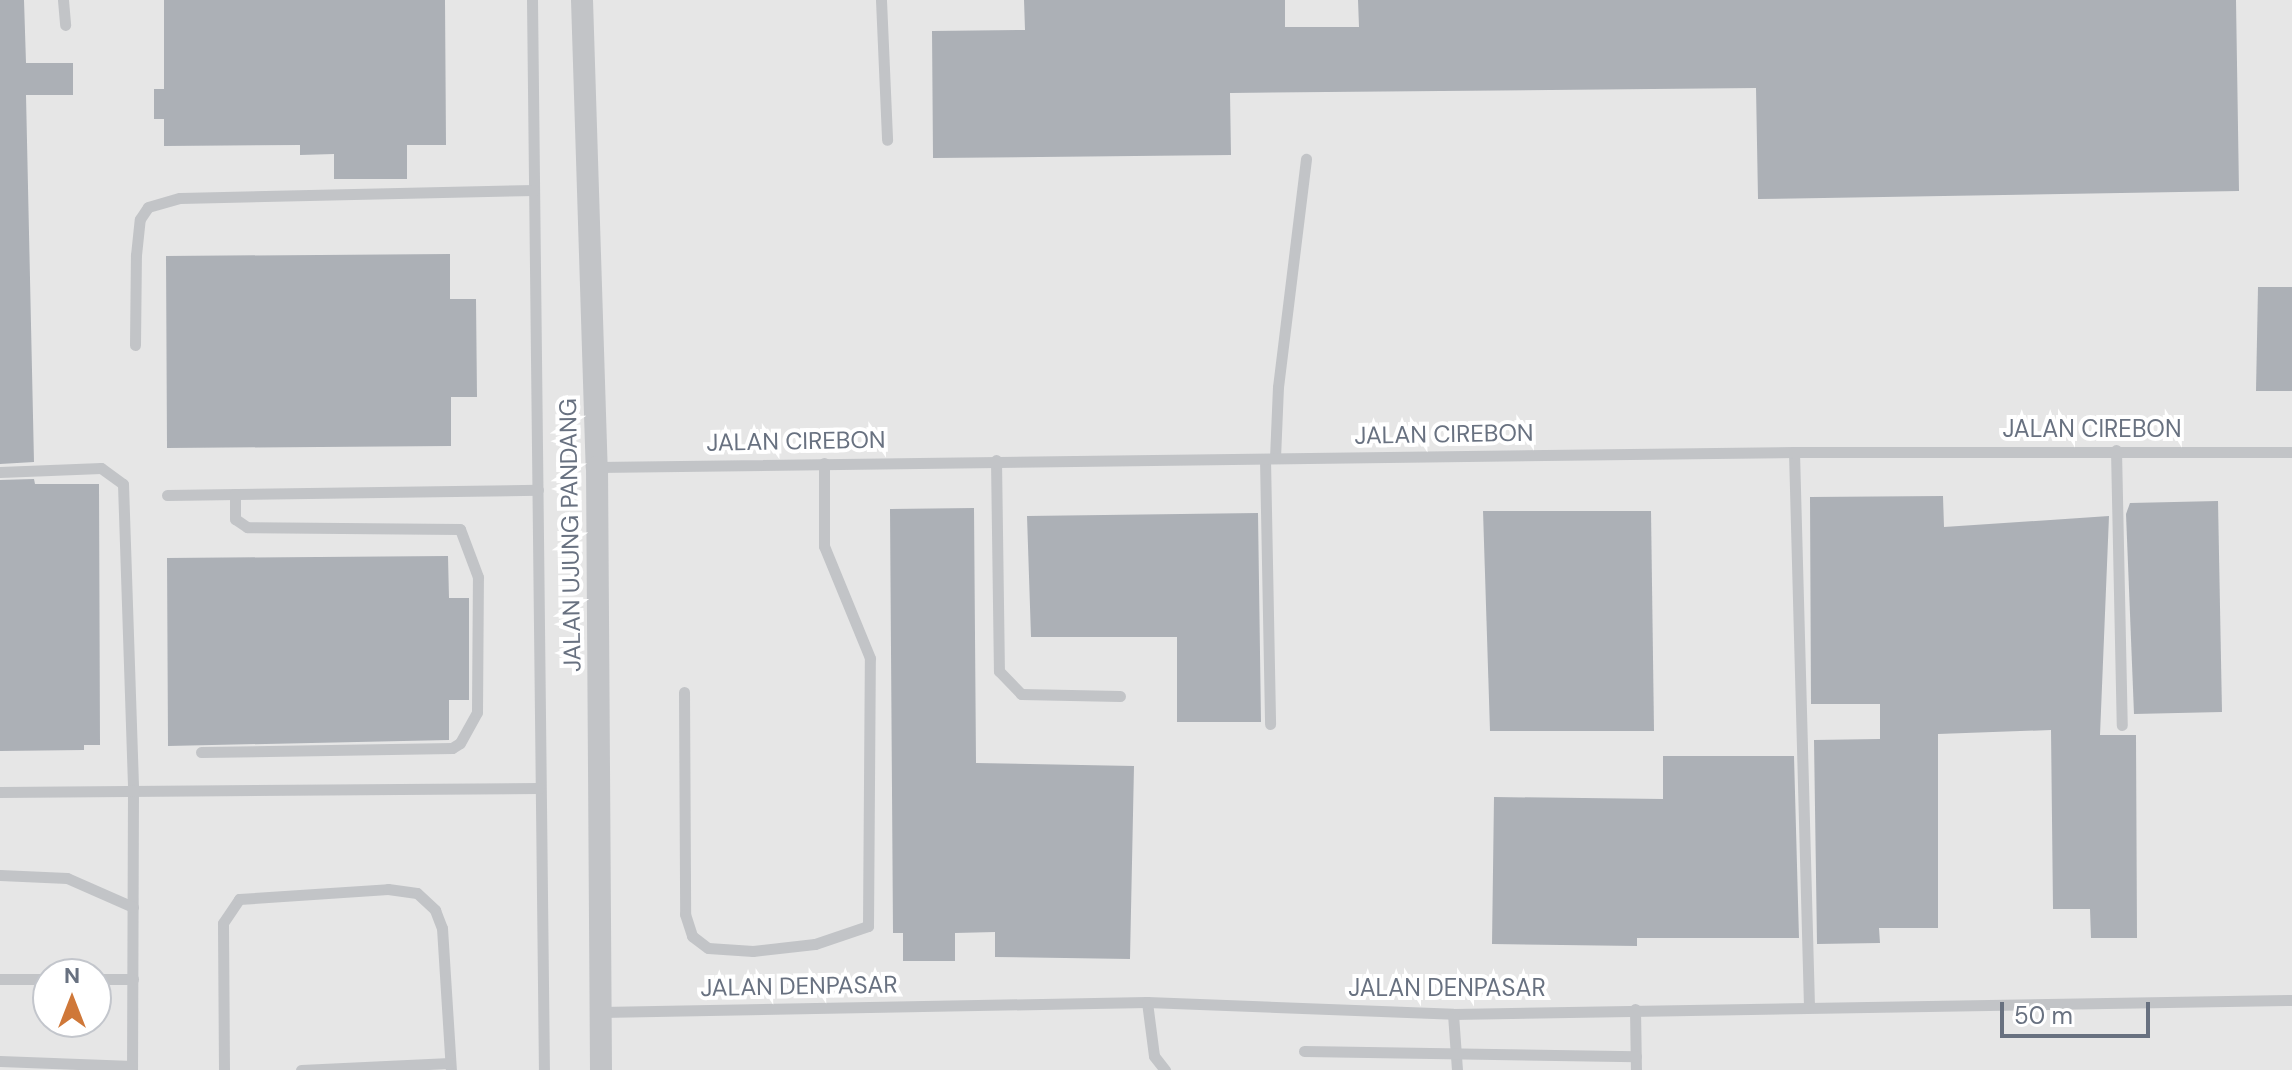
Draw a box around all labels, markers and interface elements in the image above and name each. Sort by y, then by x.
street label: JALAN UJUNG PANDANG [553,398,587,672]
street label: JALAN CIREBON [2002,415,2182,443]
street label: JALAN CIREBON [1354,418,1534,450]
street label: JALAN CIREBON [706,425,886,457]
north arrow [32,958,112,1038]
text: N [64,961,80,990]
street label: JALAN DENPASAR [700,970,898,1002]
street label: JALAN DENPASAR [1348,974,1546,1002]
scale bar [2004,986,2154,1036]
text: 50 m [2014,1000,2073,1031]

